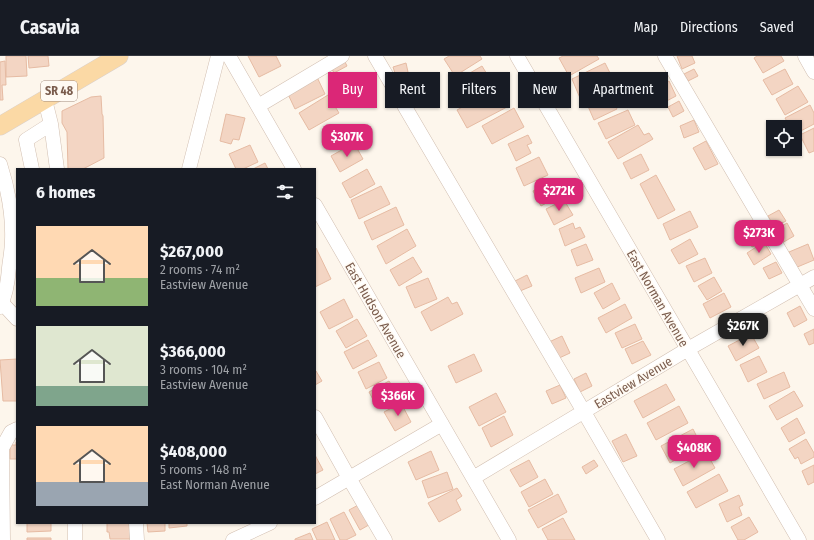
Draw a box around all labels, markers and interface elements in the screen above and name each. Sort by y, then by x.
text: Casavia [20,16,80,39]
text: Map [634,19,658,36]
text: Directions [680,19,738,36]
text: Saved [760,19,794,36]
chip: Buy [328,72,377,108]
chip: Rent [385,72,440,108]
chip: Filters [448,72,510,108]
chip: New [518,72,571,108]
chip: Apartment [579,72,668,108]
road number: SR 48 [41,81,77,101]
map controls [766,120,802,156]
button: locate [766,120,802,156]
pin: $307K [319,124,375,158]
text: $307K [331,129,363,144]
pin: $272K [531,178,587,212]
icon: filters [274,181,296,203]
text: 6 homes [36,182,95,203]
text: $272K [543,183,575,198]
pin: $273K [731,220,787,254]
text: $273K [743,225,775,240]
text: $267,000 [160,241,223,262]
icon: home [68,242,116,290]
street label: East Norman Avenue [624,247,691,349]
street label: East Hudson Avenue [342,260,409,361]
text: 2 rooms · 74 m² [160,262,240,277]
text: Eastview Avenue [160,277,248,292]
pin: $267K [715,313,771,347]
text: $267K [727,318,759,333]
text: $366,000 [160,341,226,362]
icon: home [68,342,116,390]
street label: Eastview Avenue [592,353,675,412]
text: 3 rooms · 104 m² [160,362,247,377]
text: Eastview Avenue [160,377,248,392]
pin: $366K [370,383,426,417]
text: $366K [381,388,415,403]
pin: $408K [666,435,722,469]
text: $408K [677,440,711,455]
text: $408,000 [160,441,227,462]
icon: home [68,442,116,490]
text: 5 rooms · 148 m² [160,462,247,477]
text: East Norman Avenue [160,477,270,492]

